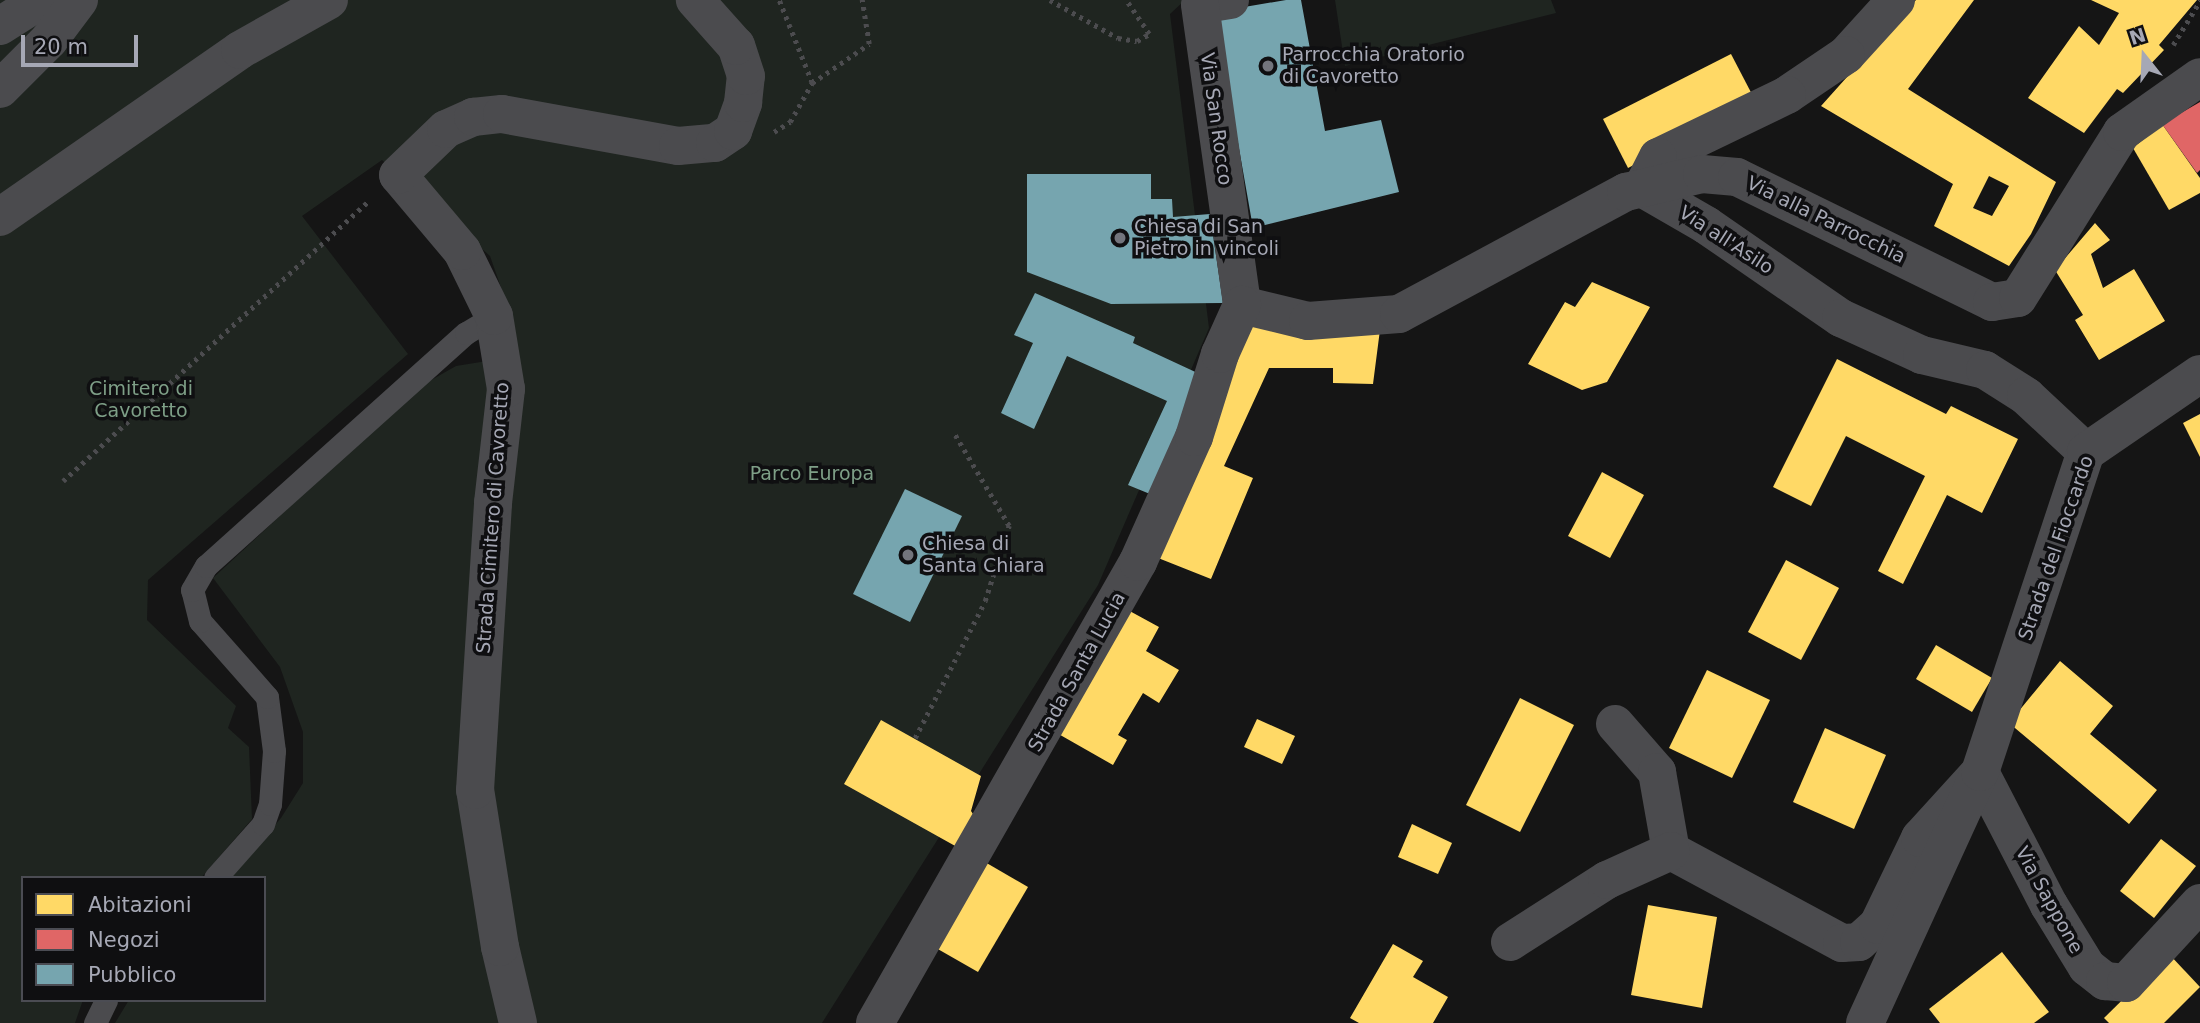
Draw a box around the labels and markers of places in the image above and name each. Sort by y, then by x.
place label: Parrocchia Oratorio di Cavoretto [1282,44,1465,88]
marker: Parrocchia Oratorio di Cavoretto [1260,58,1276,74]
place label: Chiesa di San Pietro in vincoli [1134,216,1279,260]
marker: Chiesa di San Pietro in vincoli [1112,230,1128,246]
place label: Chiesa di Santa Chiara [922,533,1045,577]
marker: Chiesa di Santa Chiara [900,547,916,563]

